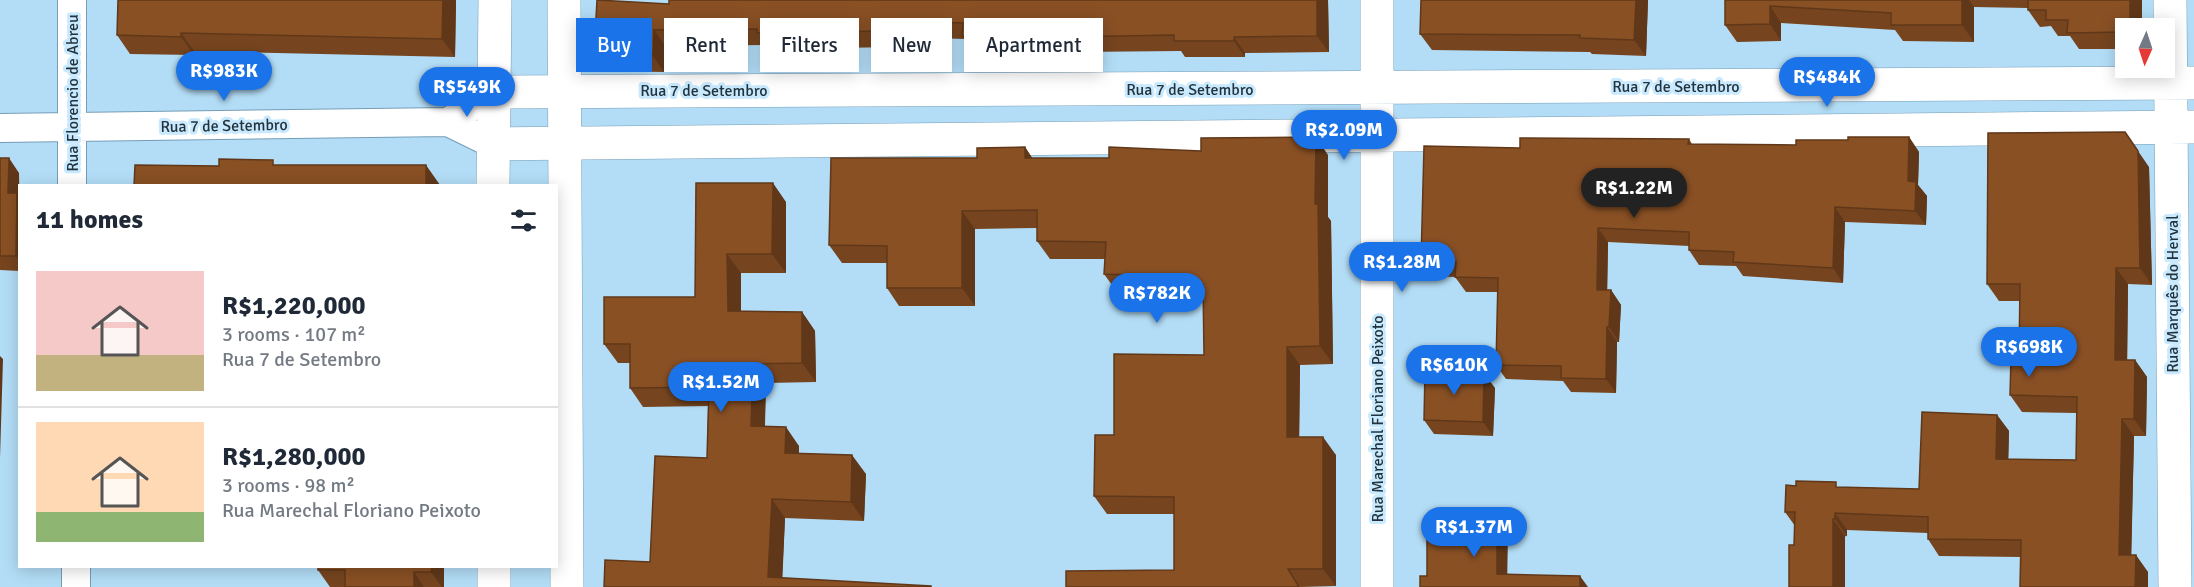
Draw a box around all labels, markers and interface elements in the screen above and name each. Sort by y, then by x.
street label: Rua Florencio de Abreu [63,14,83,172]
chip: Buy [576,18,652,72]
chip: Rent [664,18,748,72]
chip: Filters [760,18,859,72]
chip: New [871,18,952,72]
chip: Apartment [964,18,1103,72]
north arrow [2115,18,2175,78]
map controls [2115,18,2175,78]
pin: R$983K [175,51,273,102]
pin: R$484K [1778,57,1876,108]
text: R$983K [190,58,258,83]
text: R$484K [1793,64,1861,89]
pin: R$549K [418,67,516,118]
text: R$549K [433,74,501,99]
street label: Rua 7 de Setembro [1612,77,1740,97]
street label: Rua 7 de Setembro [1126,80,1254,100]
street label: Rua 7 de Setembro [640,81,768,101]
pin: R$2.09M [1289,110,1399,161]
street label: Rua 7 de Setembro [160,115,288,137]
text: R$2.09M [1305,117,1383,142]
pin: R$1.22M [1579,168,1689,219]
text: R$1.22M [1595,175,1673,200]
text: 11 homes [36,204,143,236]
icon: filters [507,204,540,237]
street label: Rua Marquês do Herval [2163,215,2183,373]
pin: R$1.28M [1347,242,1457,293]
text: R$1.28M [1363,249,1441,274]
pin: R$782K [1108,273,1206,324]
text: R$782K [1123,280,1191,305]
text: R$1,220,000 [222,290,366,322]
icon: home [84,295,156,367]
street label: Rua Marechal Floriano Peixoto [1368,315,1388,523]
text: 3 rooms · 107 m² [222,322,366,347]
pin: R$698K [1980,327,2078,378]
text: R$698K [1995,334,2063,359]
pin: R$610K [1405,345,1503,396]
text: Rua 7 de Setembro [222,347,381,372]
text: R$610K [1420,352,1488,377]
pin: R$1.52M [666,362,776,413]
text: R$1.52M [682,369,760,394]
text: R$1,280,000 [222,441,366,473]
icon: home [84,446,156,518]
text: 3 rooms · 98 m² [222,473,355,498]
text: Rua Marechal Floriano Peixoto [222,498,481,523]
pin: R$1.37M [1419,507,1529,558]
text: R$1.37M [1435,514,1513,539]

